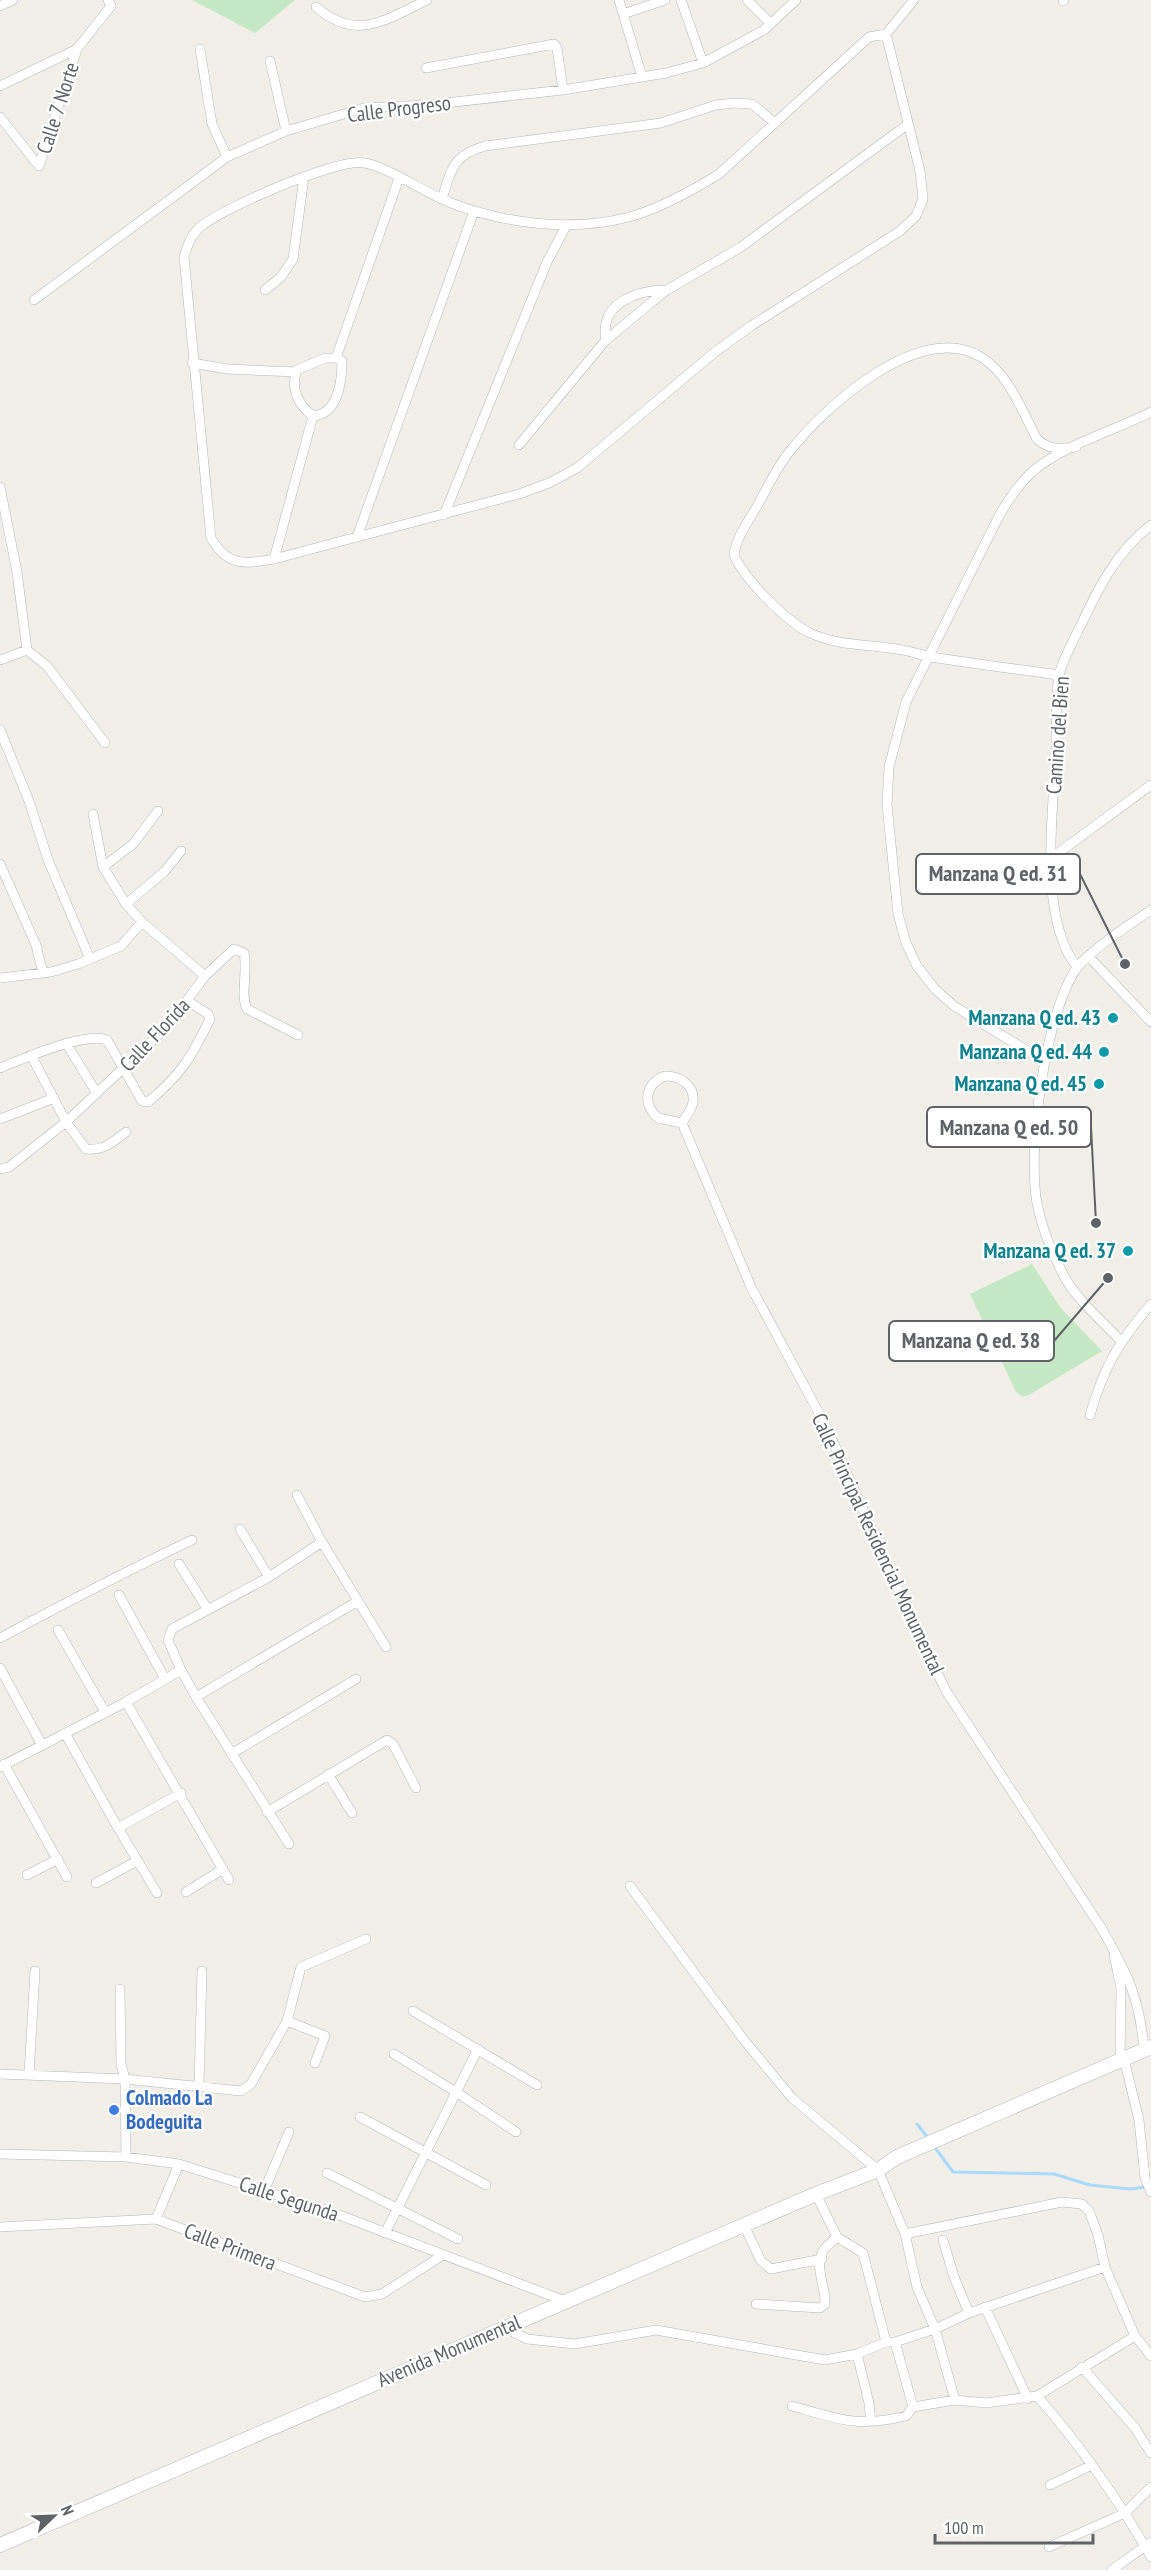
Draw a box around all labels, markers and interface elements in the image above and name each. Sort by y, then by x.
street label: Calle 7 Norte [30,59,85,157]
street label: Calle Progreso [346,89,452,128]
street label: Camino del Bien [1040,675,1075,795]
callout: Manzana Q ed. 31 [916,854,1080,894]
text: Manzana Q ed. 31 [929,859,1067,887]
street label: Calle Florida [114,992,196,1077]
place label: Manzana Q ed. 43 [969,1004,1101,1031]
marker: Manzana Q ed. 43 [1106,1011,1120,1025]
place label: Manzana Q ed. 44 [960,1038,1092,1065]
marker: Manzana Q ed. 44 [1097,1045,1111,1059]
place label: Manzana Q ed. 45 [955,1070,1087,1097]
marker: Manzana Q ed. 45 [1092,1077,1106,1091]
callout: Manzana Q ed. 50 [927,1107,1091,1147]
text: Manzana Q ed. 50 [940,1113,1078,1141]
place label: Manzana Q ed. 37 [984,1237,1116,1264]
marker: Manzana Q ed. 37 [1121,1244,1135,1258]
callout: Manzana Q ed. 38 [889,1321,1054,1361]
text: Manzana Q ed. 38 [902,1326,1040,1354]
street label: Calle Principal Residencial Monumental [806,1409,951,1679]
place label: Colmado La Bodeguita [126,2084,213,2135]
marker: Colmado La Bodeguita [107,2103,121,2117]
street label: Calle Segunda [236,2170,342,2227]
street label: Calle Primera [180,2217,280,2276]
street label: Avenida Monumental [373,2308,525,2393]
north arrow [24,2486,84,2546]
text: N [57,2502,79,2518]
scale bar [935,2507,1092,2545]
text: 100 m [944,2516,984,2539]

